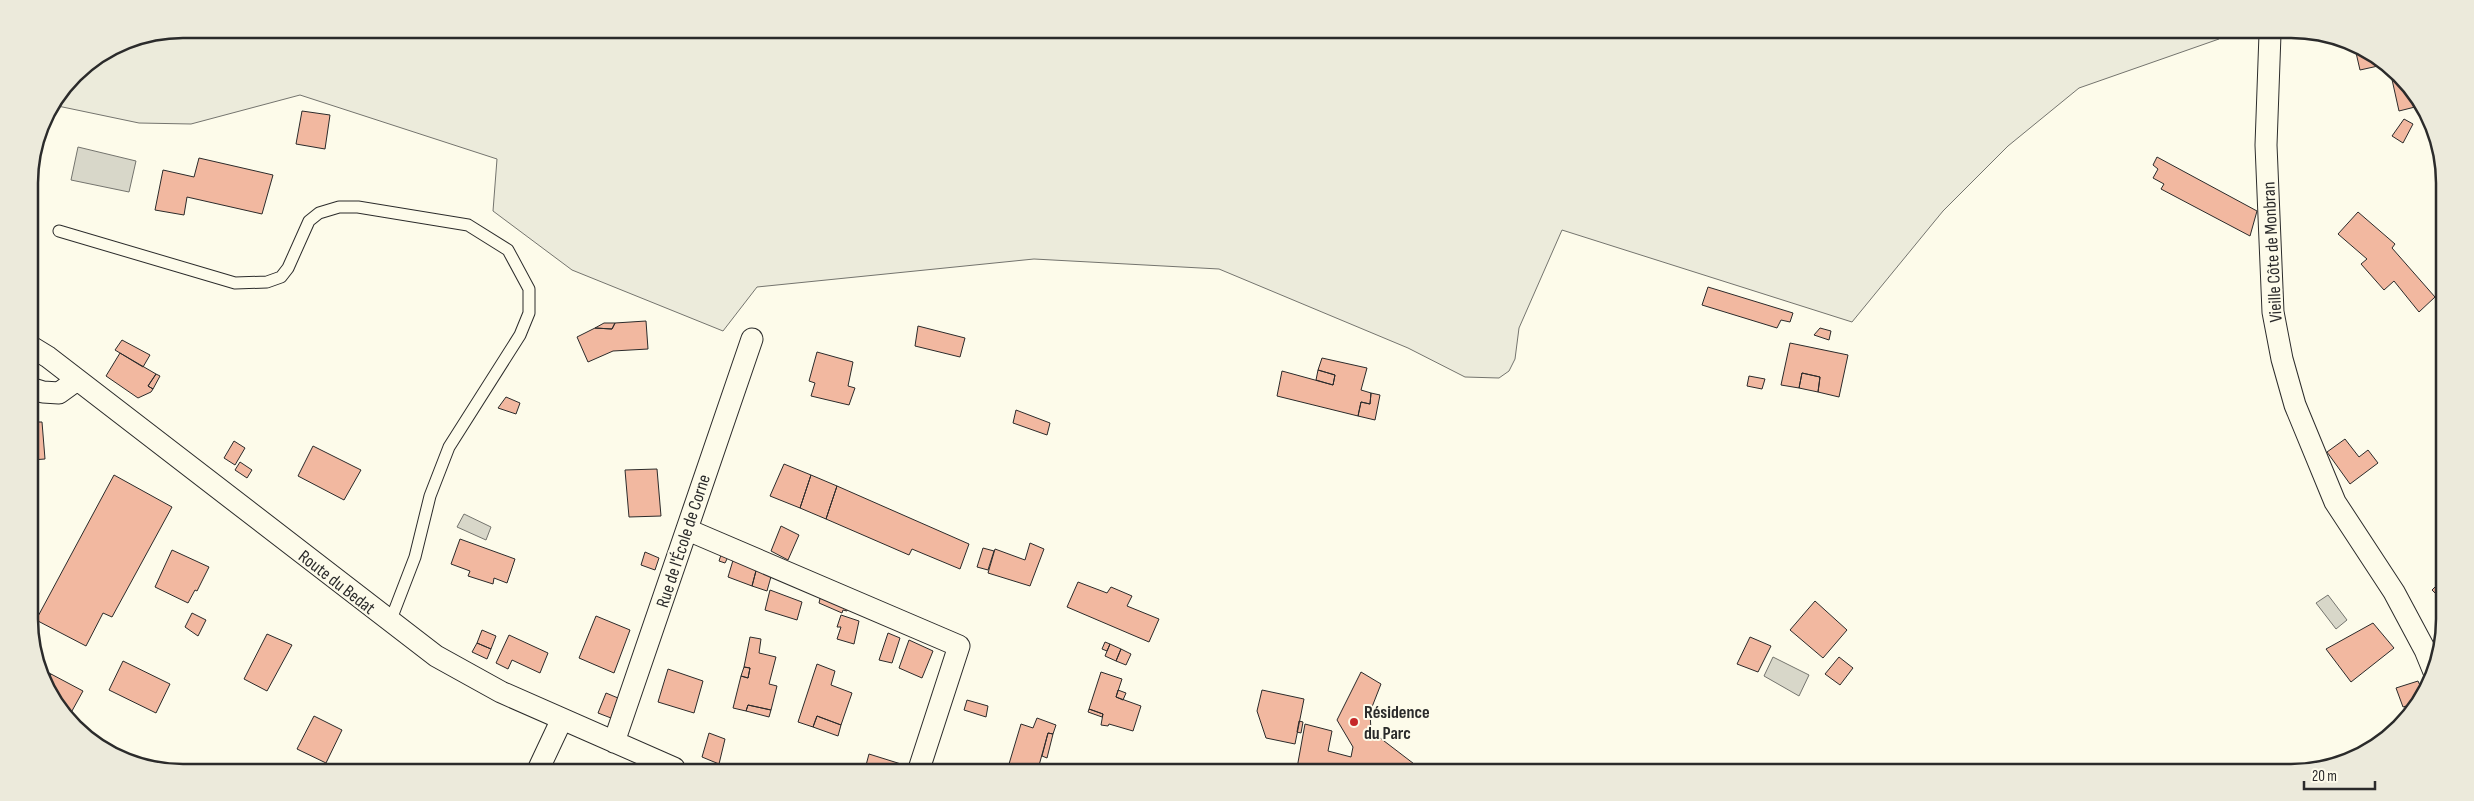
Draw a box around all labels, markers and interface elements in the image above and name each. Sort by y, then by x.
street label: Vieille Côte de Monbran [2258,181,2287,323]
street label: Rue de l'École de Corne [652,472,715,610]
street label: Route du Bedat [294,546,380,619]
place label: Résidence du Parc [1364,702,1430,744]
marker: Résidence du Parc [1348,716,1360,728]
scale bar [2304,758,2375,790]
text: 20 m [2312,767,2337,786]

